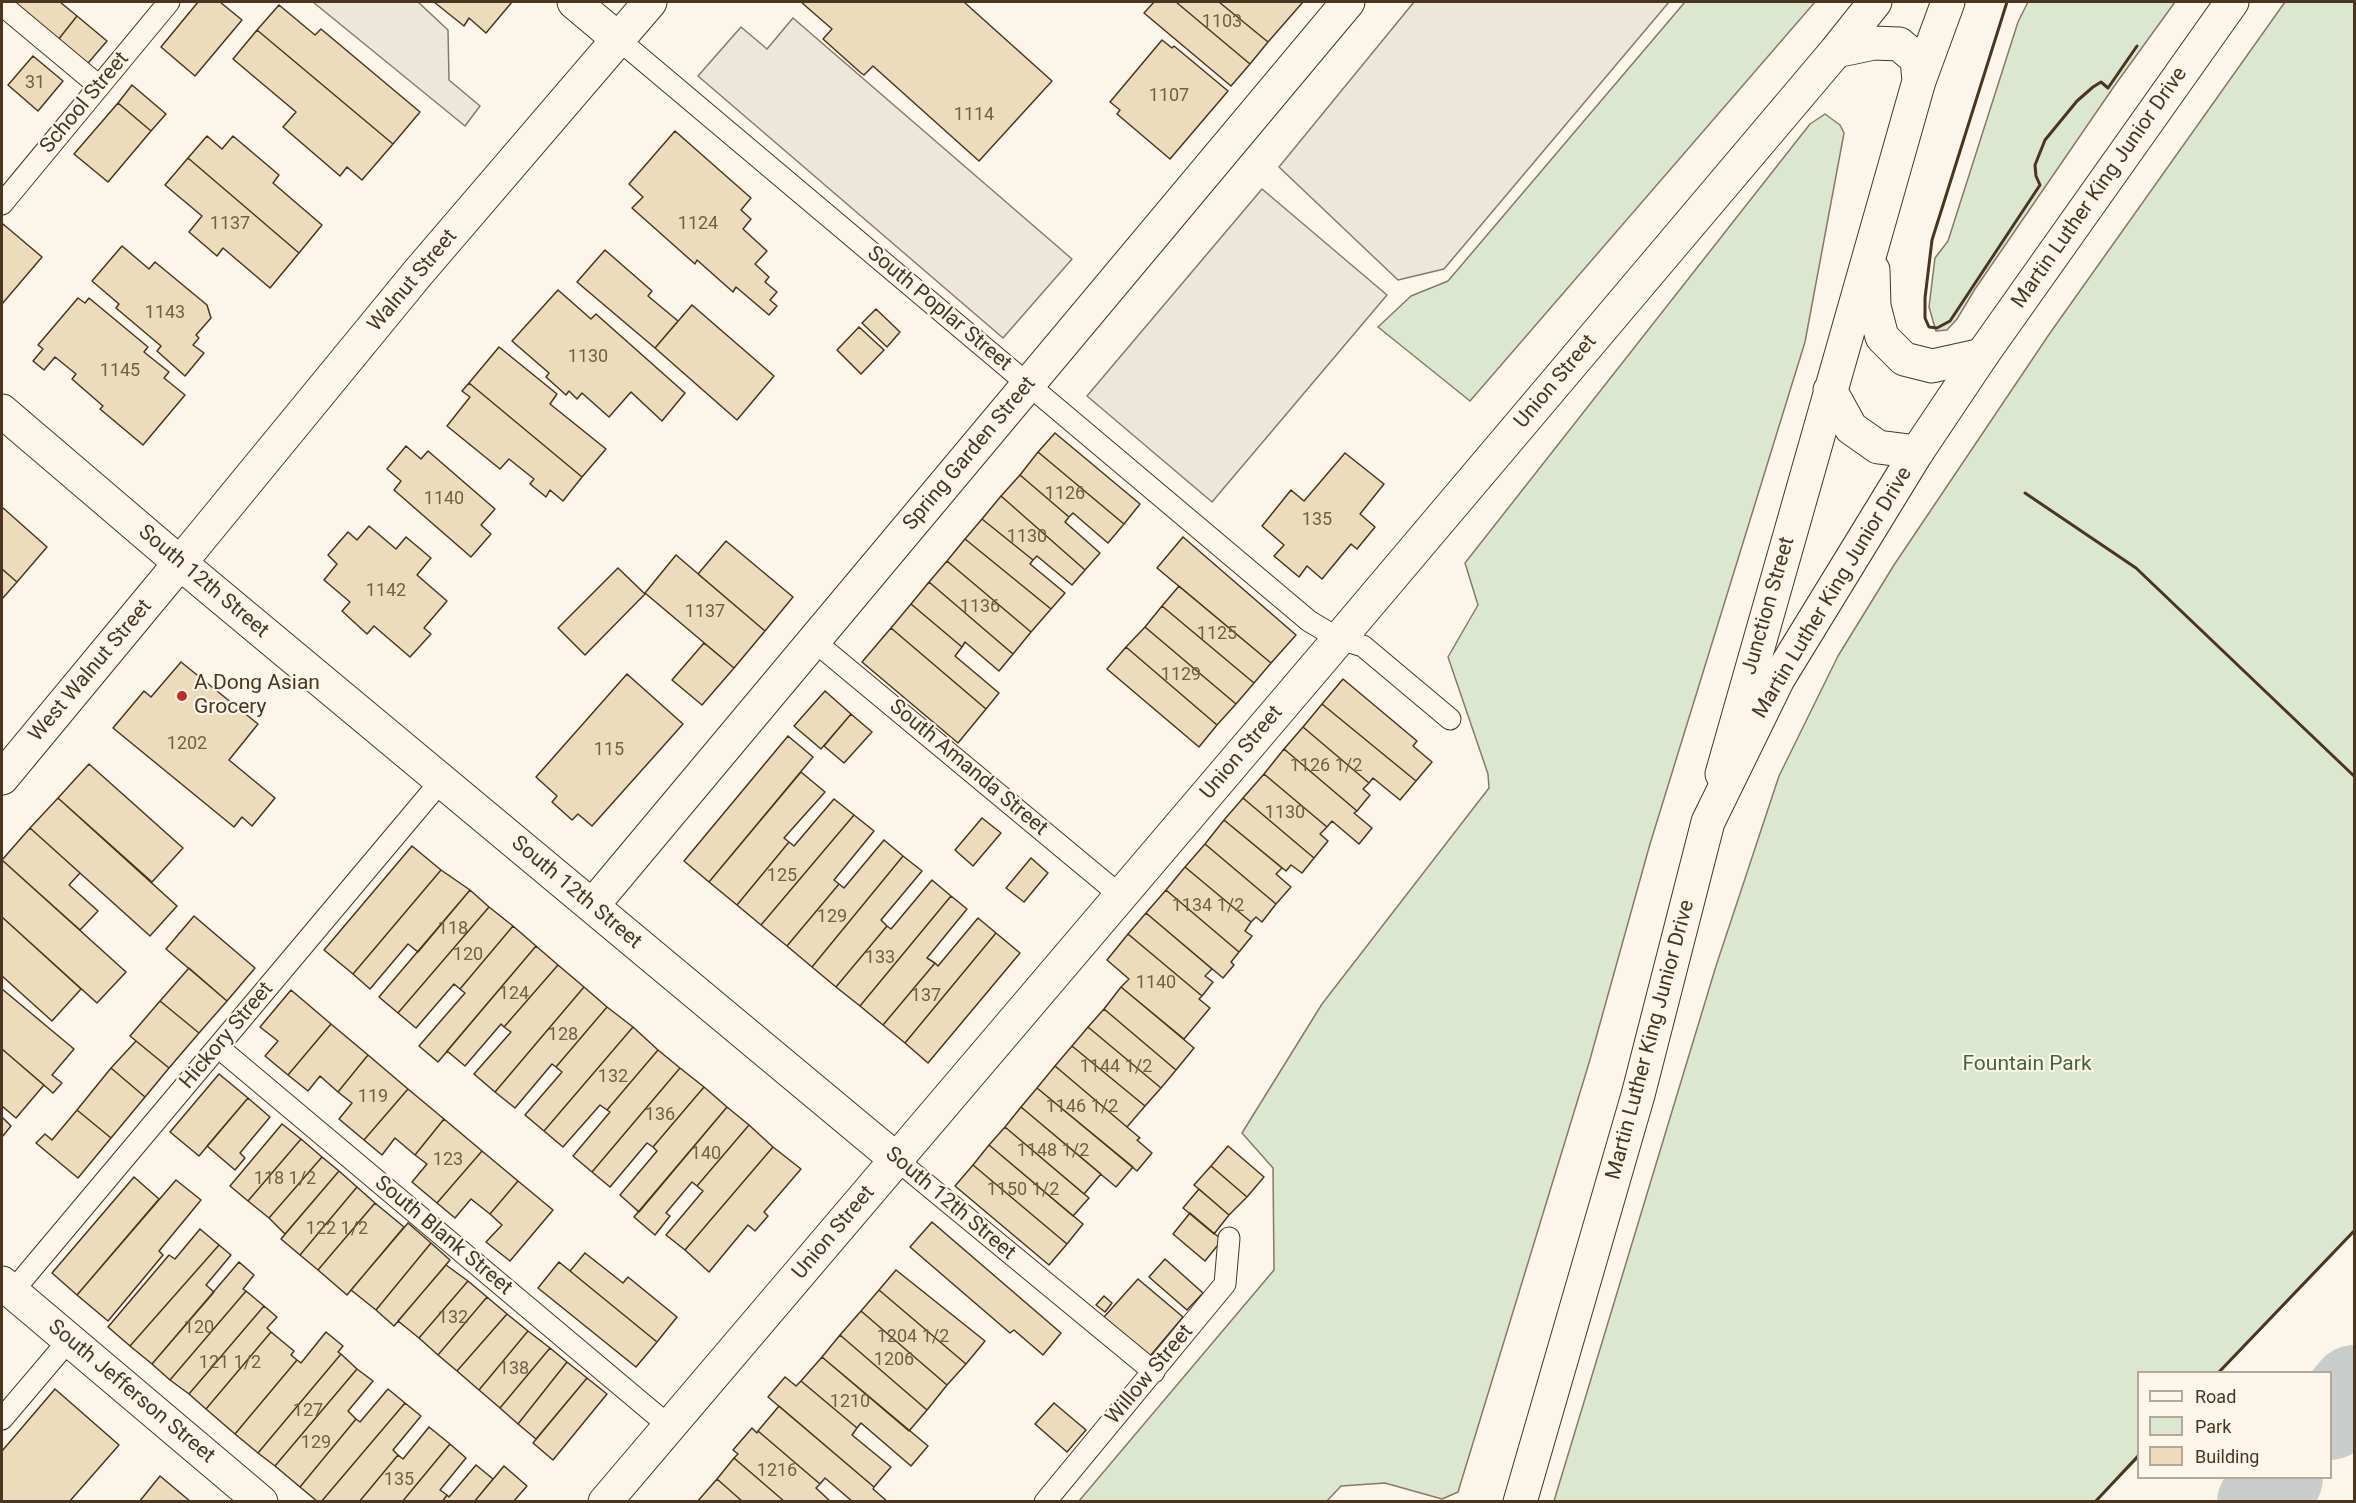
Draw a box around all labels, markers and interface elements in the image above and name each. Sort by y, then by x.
house number: 1103 [1202,11,1242,33]
street label: School Street [35,47,135,159]
street label: Martin Luther King Junior Drive [2007,63,2193,313]
house number: 31 [25,72,45,94]
house number: 1107 [1149,85,1189,107]
house number: 1114 [954,104,994,126]
house number: 1137 [210,213,250,235]
house number: 1124 [678,213,718,235]
street label: Walnut Street [363,225,463,337]
street label: South Poplar Street [862,241,1016,377]
house number: 1143 [145,302,185,324]
street label: Union Street [1510,330,1602,434]
house number: 1130 [568,346,608,368]
house number: 1145 [100,360,140,382]
street label: Spring Garden Street [898,372,1042,536]
street label: Martin Luther King Junior Drive [1748,463,1918,723]
house number: 1126 [1045,483,1085,505]
house number: 1140 [424,488,464,510]
house number: 135 [1302,509,1332,531]
street label: South 12th Street [133,520,273,644]
house number: 1130 [1007,526,1047,548]
street label: Junction Street [1737,534,1801,678]
house number: 1142 [366,580,406,602]
street label: West Walnut Street [24,595,158,747]
house number: 1136 [960,596,1000,618]
house number: 1137 [685,601,725,623]
house number: 1125 [1197,623,1237,645]
house number: 1129 [1161,664,1201,686]
place label: A Dong Asian Grocery [194,671,320,721]
marker: A Dong Asian Grocery [175,689,189,703]
street label: South Amanda Street [884,694,1052,842]
street label: Union Street [1196,701,1288,805]
house number: 1202 [167,733,207,755]
house number: 115 [594,739,624,761]
house number: 1126 1/2 [1290,755,1362,777]
house number: 1130 [1265,802,1305,824]
street label: South 12th Street [506,831,646,955]
house number: 125 [767,865,797,887]
house number: 1134 1/2 [1172,895,1244,917]
street label: Martin Luther King Junior Drive [1601,897,1701,1183]
house number: 129 [817,906,847,928]
house number: 118 [438,918,468,940]
house number: 120 [453,944,483,966]
house number: 133 [865,947,895,969]
house number: 1140 [1136,972,1176,994]
street label: Hickory Street [175,978,279,1094]
house number: 124 [499,983,529,1005]
house number: 137 [911,985,941,1007]
house number: 128 [548,1024,578,1046]
park label: Fountain Park [1962,1052,2092,1078]
house number: 1144 1/2 [1080,1056,1152,1078]
house number: 132 [598,1066,628,1088]
house number: 119 [358,1086,388,1108]
house number: 1146 1/2 [1046,1096,1118,1118]
house number: 136 [645,1104,675,1126]
house number: 1148 1/2 [1017,1140,1089,1162]
street label: South 12th Street [880,1142,1020,1266]
house number: 140 [691,1143,721,1165]
house number: 123 [433,1149,463,1171]
house number: 118 1/2 [254,1168,316,1190]
street label: South Blank Street [369,1171,517,1301]
house number: 1150 1/2 [987,1179,1059,1201]
street label: Union Street [788,1181,880,1285]
house number: 122 1/2 [306,1218,368,1240]
house number: 132 [438,1307,468,1329]
street label: South Jefferson Street [42,1315,220,1469]
house number: 120 [184,1317,214,1339]
street label: Willow Street [1101,1320,1199,1430]
house number: 1204 1/2 [877,1326,949,1348]
house number: 1206 [874,1349,914,1371]
house number: 121 1/2 [199,1352,261,1374]
house number: 138 [499,1358,529,1380]
legend [2137,1371,2332,1479]
text: Road [2195,1386,2236,1407]
house number: 1210 [830,1391,870,1413]
house number: 127 [293,1400,323,1422]
text: Park [2195,1416,2231,1437]
house number: 129 [301,1432,331,1454]
text: Building [2195,1446,2259,1467]
house number: 1216 [757,1460,797,1482]
house number: 135 [384,1469,414,1491]

